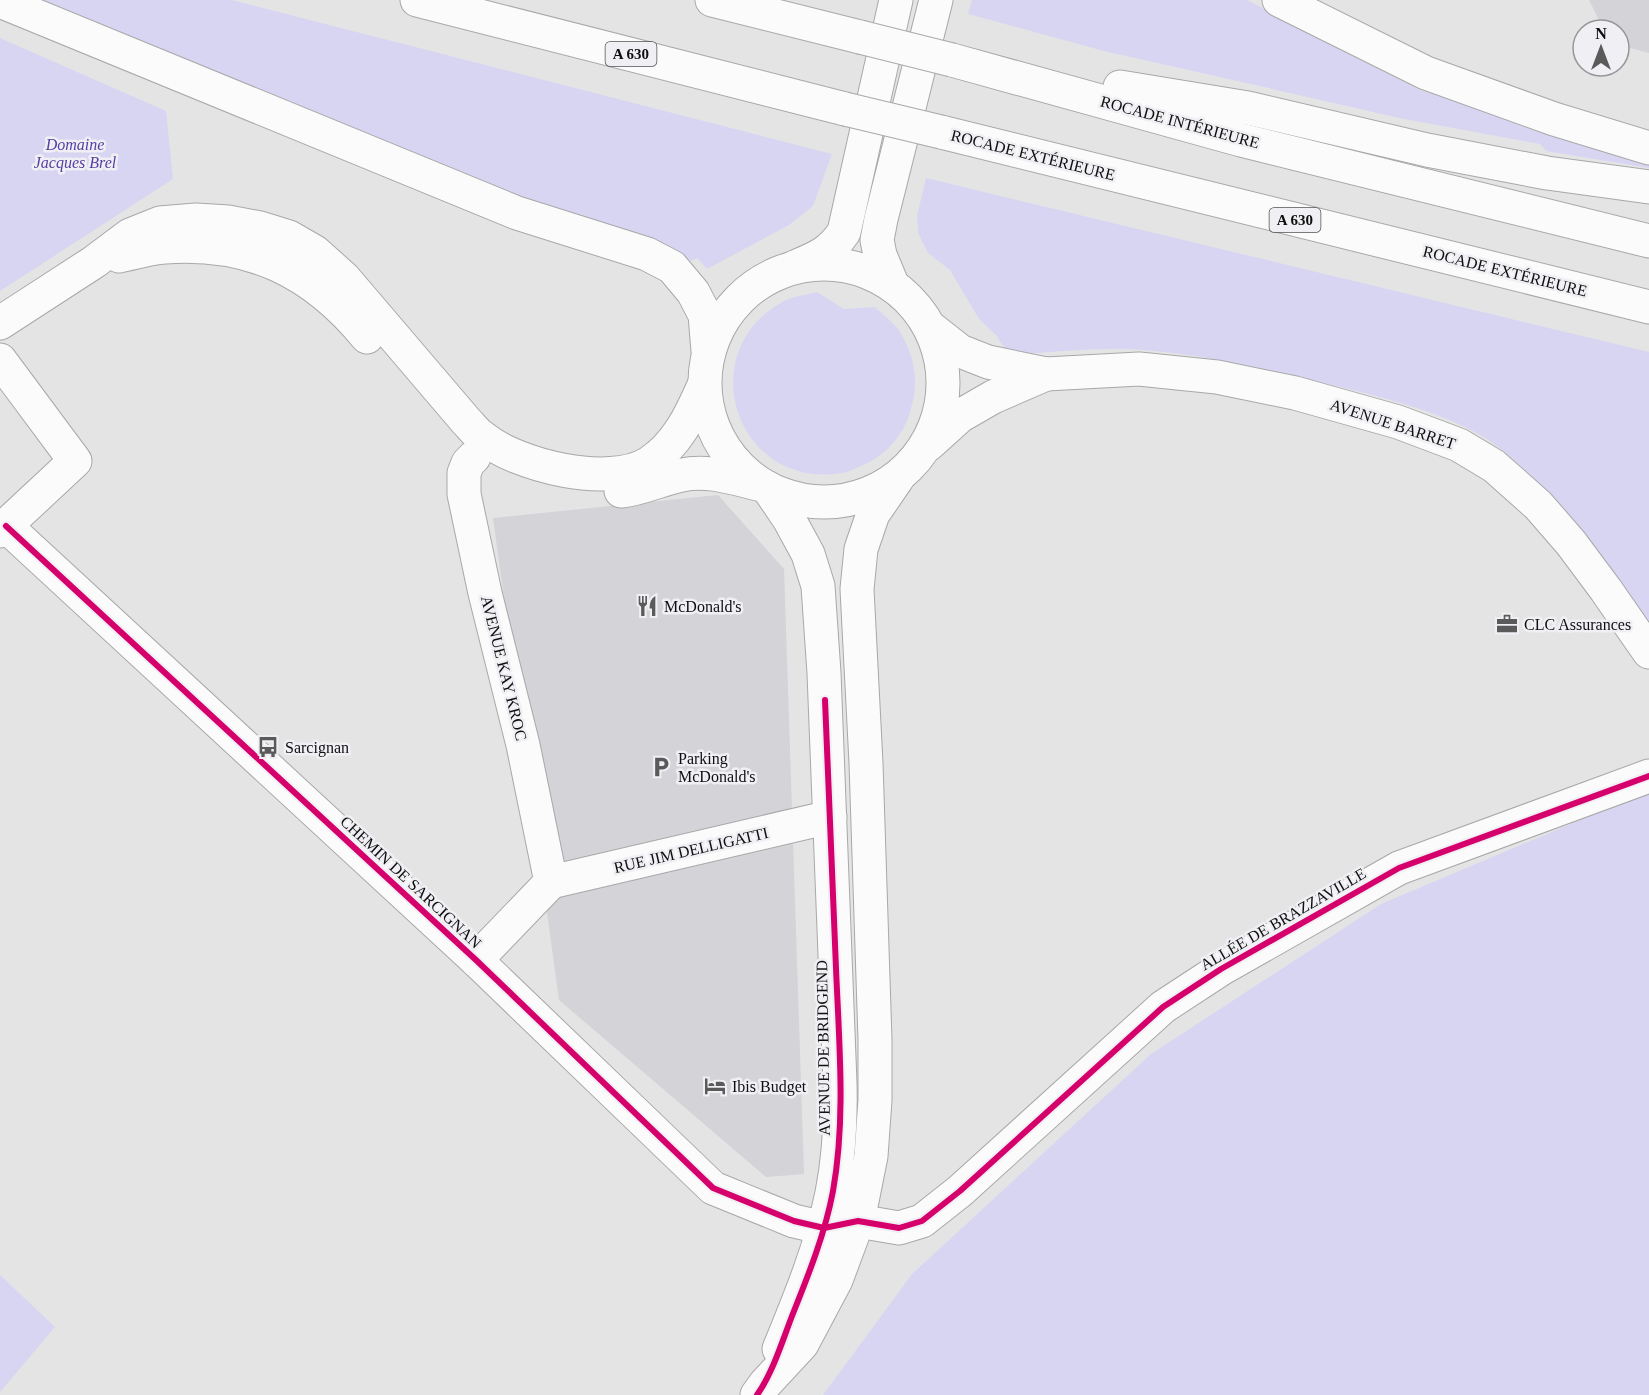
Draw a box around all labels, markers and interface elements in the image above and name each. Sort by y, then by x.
north arrow [1571,18,1631,78]
text: N [1595,25,1607,42]
road number: A 630 [606,42,656,66]
street label: ROCADE INTÉRIEURE [1099,92,1262,151]
street label: ROCADE EXTÉRIEURE [949,125,1117,184]
park label: Domaine Jacques Brel [34,136,117,172]
road number: A 630 [1270,208,1320,232]
street label: ROCADE EXTÉRIEURE [1421,241,1589,300]
street label: AVENUE BARRET [1328,396,1458,452]
street label: AVENUE KAY KROC [478,594,530,742]
restaurant icon: McDonald's [635,594,659,618]
place label: McDonald's [664,598,742,615]
office icon: CLC Assurances [1495,612,1519,636]
place label: CLC Assurances [1524,616,1631,633]
bus stop icon: Sarcignan [256,735,280,759]
place label: Sarcignan [285,739,349,757]
place label: Parking McDonald's [678,750,756,785]
parking icon: Parking McDonald's [649,755,673,779]
street label: CHEMIN DE SARCIGNAN [337,812,485,952]
street label: RUE JIM DELLIGATTI [612,824,770,876]
street label: ALLÉE DE BRAZZAVILLE [1197,864,1369,973]
street label: AVENUE DE BRIDGEND [813,960,833,1136]
hotel icon: Ibis Budget [703,1074,727,1098]
place label: Ibis Budget [732,1078,807,1096]

